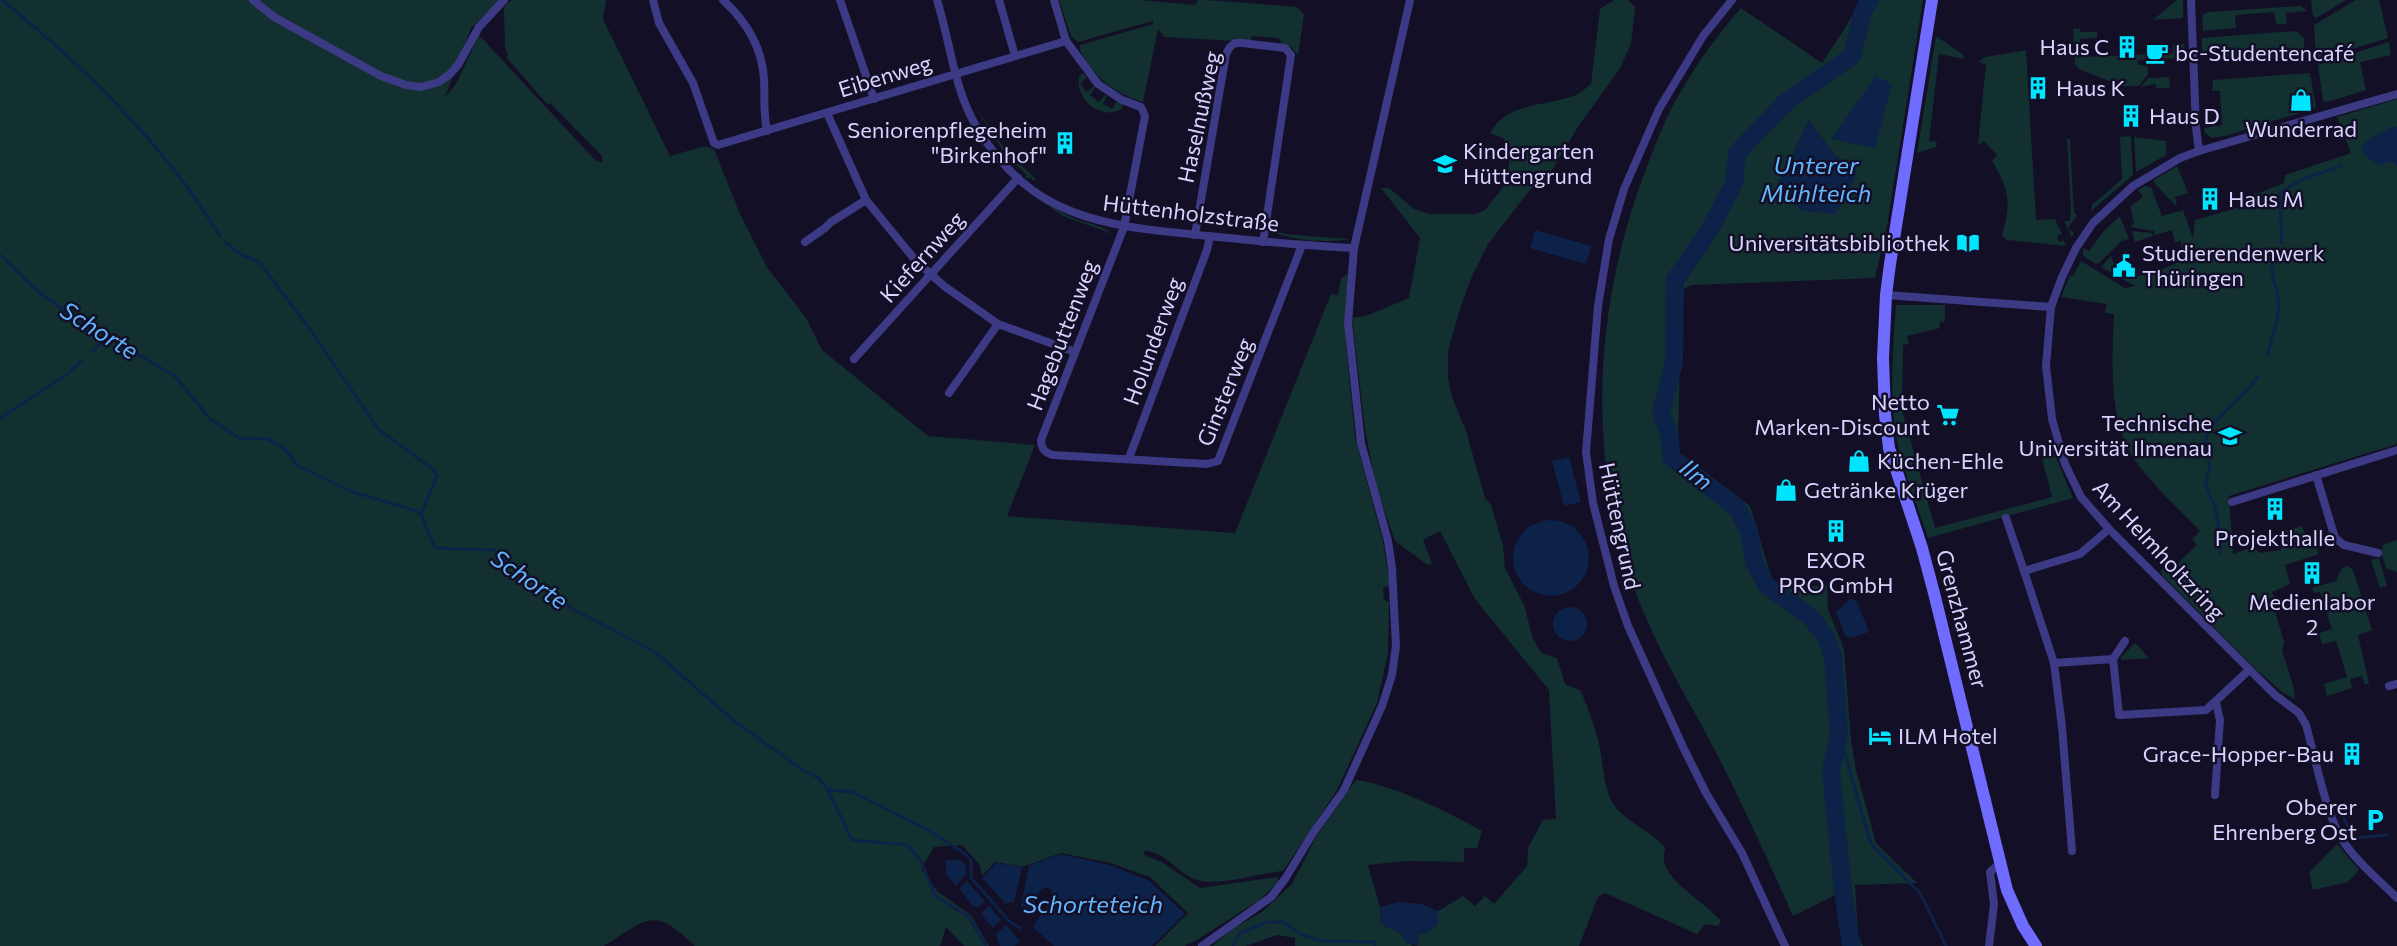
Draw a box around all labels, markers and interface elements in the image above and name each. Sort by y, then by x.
place label: Haus C [2039,33,2109,60]
building icon: Haus C [2114,34,2140,60]
place label: bc-Studentencafé [2175,39,2354,66]
cafe icon: bc-Studentencafé [2144,40,2170,66]
street label: Eibenweg [835,48,935,103]
street label: Haselnußweg [1171,49,1226,185]
place label: Haus K [2056,74,2126,101]
building icon: Haus K [2025,75,2051,101]
shop icon: Wunderrad [2288,87,2314,113]
place label: Haus D [2149,102,2220,129]
building icon: Haus D [2118,103,2144,129]
place label: Wunderrad [2245,115,2357,142]
place label: Seniorenpflegeheim "Birkenhof" [847,116,1047,168]
building icon: Seniorenpflegeheim "Birkenhof" [1052,130,1078,156]
place label: Kindergarten Hüttengrund [1463,137,1594,189]
water label: Unterer Mühlteich [1761,150,1871,207]
school or university icon: Kindergarten Hüttengrund [1432,151,1458,177]
place label: Haus M [2228,185,2304,212]
building icon: Haus M [2197,186,2223,212]
street label: Hüttenholzstraße [1102,188,1281,237]
street label: Kiefernweg [874,205,970,308]
place label: Universitätsbibliothek [1729,229,1950,256]
library icon: Universitätsbibliothek [1955,230,1981,256]
place label: Studierendenwerk Thüringen [2142,239,2325,291]
public building icon: Studierendenwerk Thüringen [2111,253,2137,279]
street label: Hagebuttenweg [1020,256,1103,414]
street label: Holunderweg [1117,273,1188,408]
water label: Schorte [56,295,144,365]
street label: Ginsterweg [1191,334,1258,450]
place label: Netto Marken-Discount [1754,388,1930,440]
supermarket icon: Netto Marken-Discount [1935,402,1961,428]
place label: Technische Universität Ilmenau [2019,409,2212,461]
school or university icon: Technische Universität Ilmenau [2217,423,2243,449]
place label: Küchen-Ehle [1877,447,2004,474]
shop icon: Küchen-Ehle [1846,448,1872,474]
water label: Ilm [1675,452,1719,496]
street label: Hüttengrund [1594,460,1647,592]
street label: Am Helmholtzring [2088,474,2231,625]
place label: Getränke Krüger [1804,476,1969,503]
shop icon: Getränke Krüger [1773,477,1799,503]
building icon: Projekthalle [2262,496,2288,522]
building icon: EXOR PRO GmbH [1823,518,1849,544]
place label: Projekthalle [2215,524,2335,551]
water label: Schorte [486,543,574,615]
place label: EXOR PRO GmbH [1778,546,1894,598]
street label: Grenzhammer [1931,547,1994,691]
building icon: Medienlabor 2 [2299,560,2325,586]
place label: Medienlabor 2 [2248,588,2376,640]
place label: ILM Hotel [1898,722,1998,749]
hotel icon: ILM Hotel [1867,723,1893,749]
place label: Grace-Hopper-Bau [2143,740,2334,767]
building icon: Grace-Hopper-Bau [2339,741,2365,767]
place label: Oberer Ehrenberg Ost [2212,793,2357,845]
parking icon: Oberer Ehrenberg Ost [2362,807,2388,833]
water label: Schorteteich [1023,889,1163,918]

